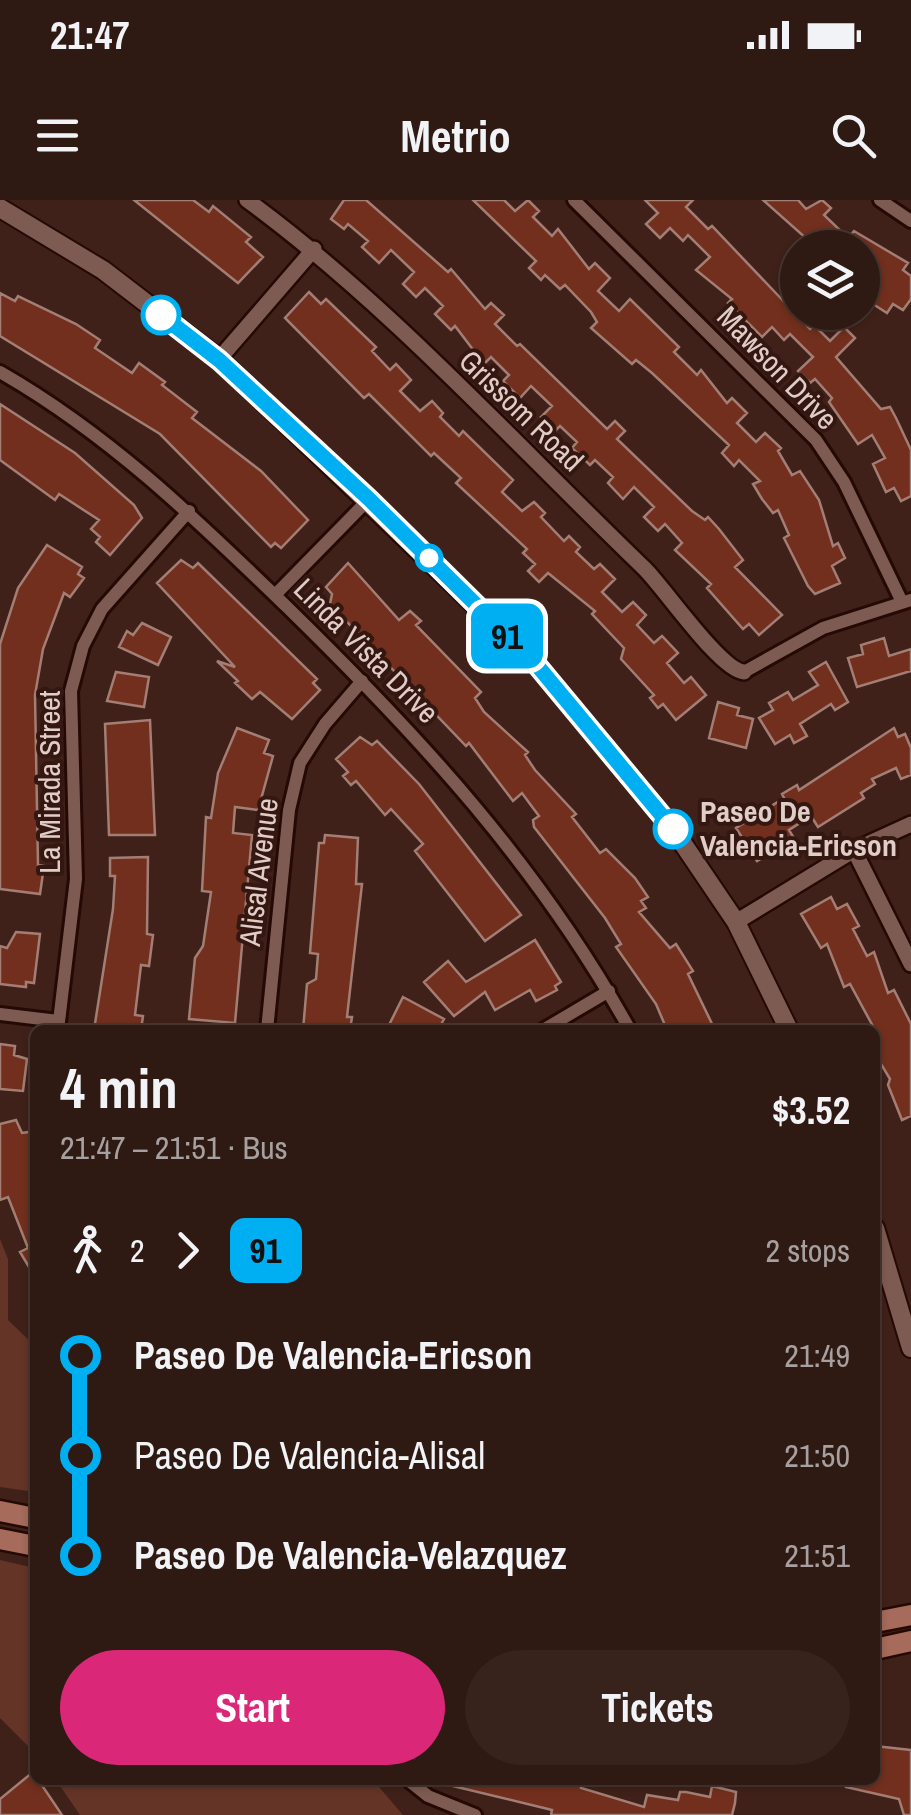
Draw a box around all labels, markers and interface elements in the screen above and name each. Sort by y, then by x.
text: 21:47 [50,10,130,61]
text: Metrio [400,105,511,166]
icon: menu [30,108,85,163]
icon: search [826,108,881,163]
map controls [780,230,880,330]
button: layers [780,230,880,330]
unlabelled marker [142,296,180,334]
street label: Mawson Drive [709,297,847,438]
street label: Grissom Road [451,341,593,480]
unlabelled marker [416,545,442,571]
street label: Linda Vista Drive [286,569,448,731]
line badge: 91 [462,604,552,668]
text: 91 [491,613,523,660]
street label: La Mirada Street [29,690,69,874]
place label: Paseo De Valencia-Ericson [700,791,897,865]
street label: Alisal Avenue [229,796,287,949]
marker: Paseo De Valencia-Ericson [654,810,692,848]
text: 4 min [60,1051,178,1125]
text: $3.52 [772,1085,850,1136]
text: 21:47 – 21:51 · Bus [60,1126,288,1169]
icon: walk [60,1223,115,1278]
icon: forward [160,1223,215,1278]
text: 91 [250,1227,282,1274]
text: 2 [130,1229,145,1272]
text: 2 stops [765,1229,850,1272]
text: Paseo De Valencia-Ericson [134,1330,532,1381]
text: 21:49 [784,1334,850,1377]
text: Paseo De Valencia-Alisal [134,1430,485,1481]
text: 21:50 [784,1434,850,1477]
text: Paseo De Valencia-Velazquez [134,1530,566,1581]
text: 21:51 [784,1534,850,1577]
button: Start [60,1650,445,1765]
button: Tickets [465,1650,850,1765]

